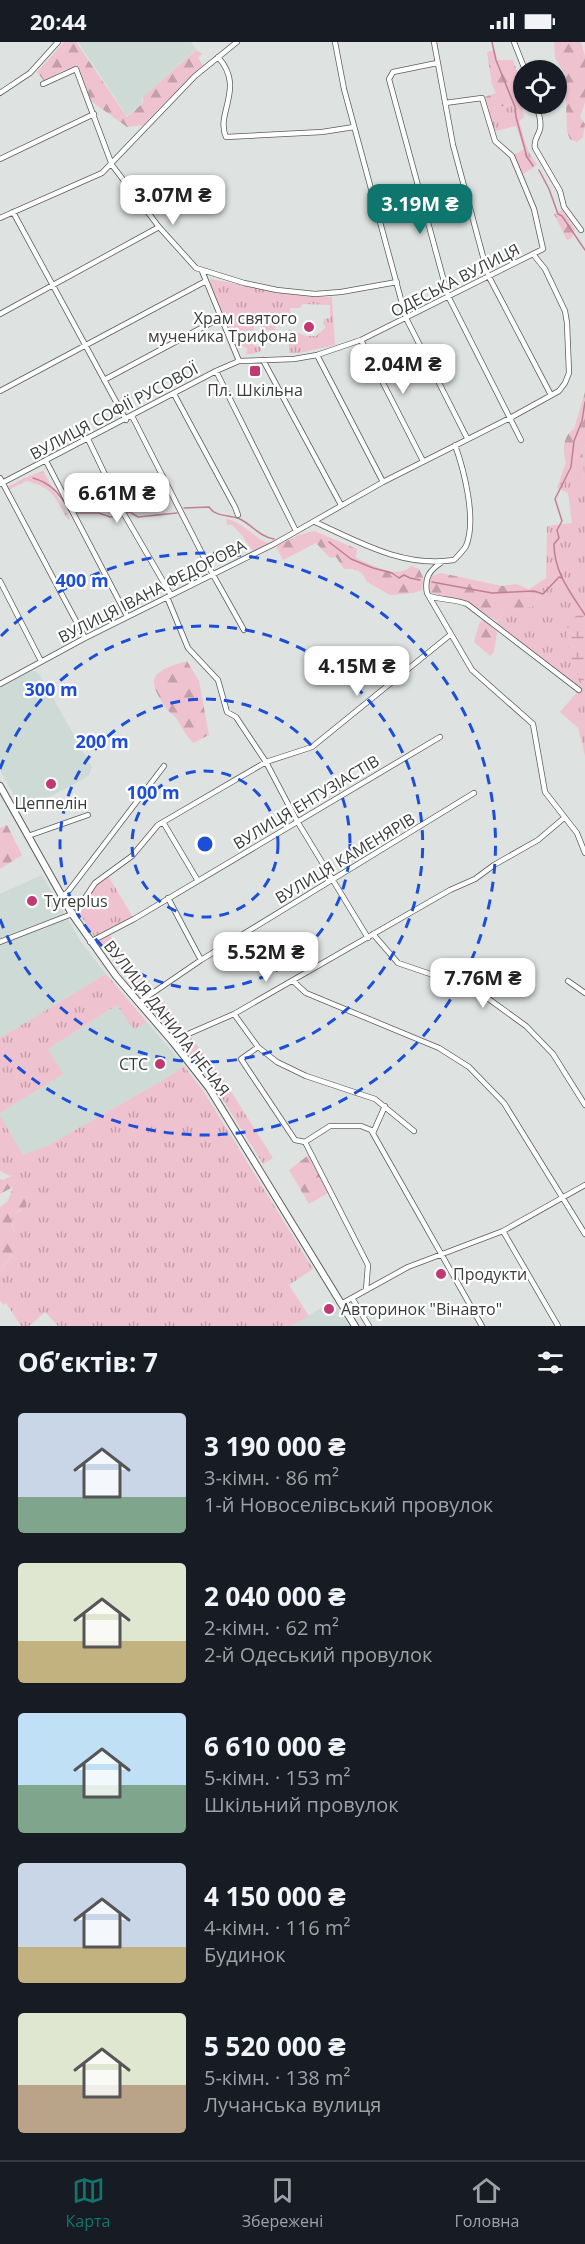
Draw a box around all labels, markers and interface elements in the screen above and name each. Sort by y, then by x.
text: 20:44 [30,6,87,36]
map controls [513,60,567,114]
button: locate [513,60,567,114]
pin: 3.07M ₴ [118,175,228,226]
text: 3.07M ₴ [134,181,212,208]
pin: 3.19M ₴ [365,184,475,235]
text: 3.19M ₴ [381,190,459,217]
street label: ОДЕСЬКА ВУЛИЦЯ [387,238,523,322]
place label: Храм святого мученика Трифона [148,307,297,347]
marker: Храм святого мученика Трифона [302,320,316,334]
pin: 2.04M ₴ [348,344,458,395]
text: 2.04M ₴ [364,350,442,377]
street label: ВУЛИЦЯ СОФІЇ РУСОВОЇ [26,357,202,465]
marker: Пл. Шкільна [248,364,262,378]
place label: Пл. Шкільна [207,379,303,401]
pin: 6.61M ₴ [62,473,172,524]
text: 6.61M ₴ [78,479,156,506]
street label: ВУЛИЦЯ ІВАНА ФЕДОРОВА [54,534,251,648]
text: 400 m [55,568,109,592]
pin: 4.15M ₴ [302,646,412,697]
text: 4.15M ₴ [318,652,396,679]
text: 300 m [24,677,78,701]
text: 200 m [75,729,129,753]
street label: ВУЛИЦЯ ЕНТУЗІАСТІВ [229,750,383,854]
marker: Цеппелін [44,777,58,791]
text: 100 m [126,780,180,804]
place label: Цеппелін [15,792,87,814]
street label: ВУЛИЦЯ КАМЕНЯРІВ [271,808,419,908]
centre of rings [195,834,215,854]
place label: Tyreplus [44,890,108,912]
marker: Tyreplus [25,894,39,908]
pin: 5.52M ₴ [211,932,321,983]
street label: ВУЛИЦЯ ДАНИЛА НЕЧАЯ [99,935,235,1101]
text: 5.52M ₴ [227,938,305,965]
pin: 7.76M ₴ [428,958,538,1009]
text: 7.76M ₴ [444,964,522,991]
place label: СТС [119,1053,148,1075]
marker: СТС [153,1057,167,1071]
place label: Продукти [453,1263,527,1285]
marker: Продукти [434,1267,448,1281]
place label: Авторинок "Вінавто" [341,1298,502,1320]
marker: Авторинок "Вінавто" [322,1302,336,1316]
text: Об’єктів: 7 [18,1344,158,1380]
icon: filters [534,1346,567,1379]
text: 3 190 000 ₴ [204,1428,346,1464]
icon: home [66,1437,138,1509]
text: 3-кімн. · 86 m² [204,1464,339,1491]
text: 1-й Новоселівський провулок [204,1491,493,1518]
text: 2 040 000 ₴ [204,1578,346,1614]
icon: home [66,1587,138,1659]
text: 2-кімн. · 62 m² [204,1614,339,1641]
text: 2-й Одеський провулок [204,1641,432,1668]
text: 6 610 000 ₴ [204,1728,346,1764]
icon: home [66,1737,138,1809]
text: 5-кімн. · 153 m² [204,1764,350,1791]
text: Шкільний провулок [204,1791,399,1818]
text: 4 150 000 ₴ [204,1878,346,1914]
icon: home [66,1887,138,1959]
text: 4-кімн. · 116 m² [204,1914,350,1941]
text: Будинок [204,1941,285,1968]
text: 5 520 000 ₴ [204,2028,346,2064]
icon: home [66,2037,138,2109]
text: 5-кімн. · 138 m² [204,2064,350,2091]
text: Лучанська вулиця [204,2091,381,2118]
tab: Карта [66,2174,110,2232]
tab: Збережені [242,2174,323,2232]
tab: Головна [454,2174,519,2232]

